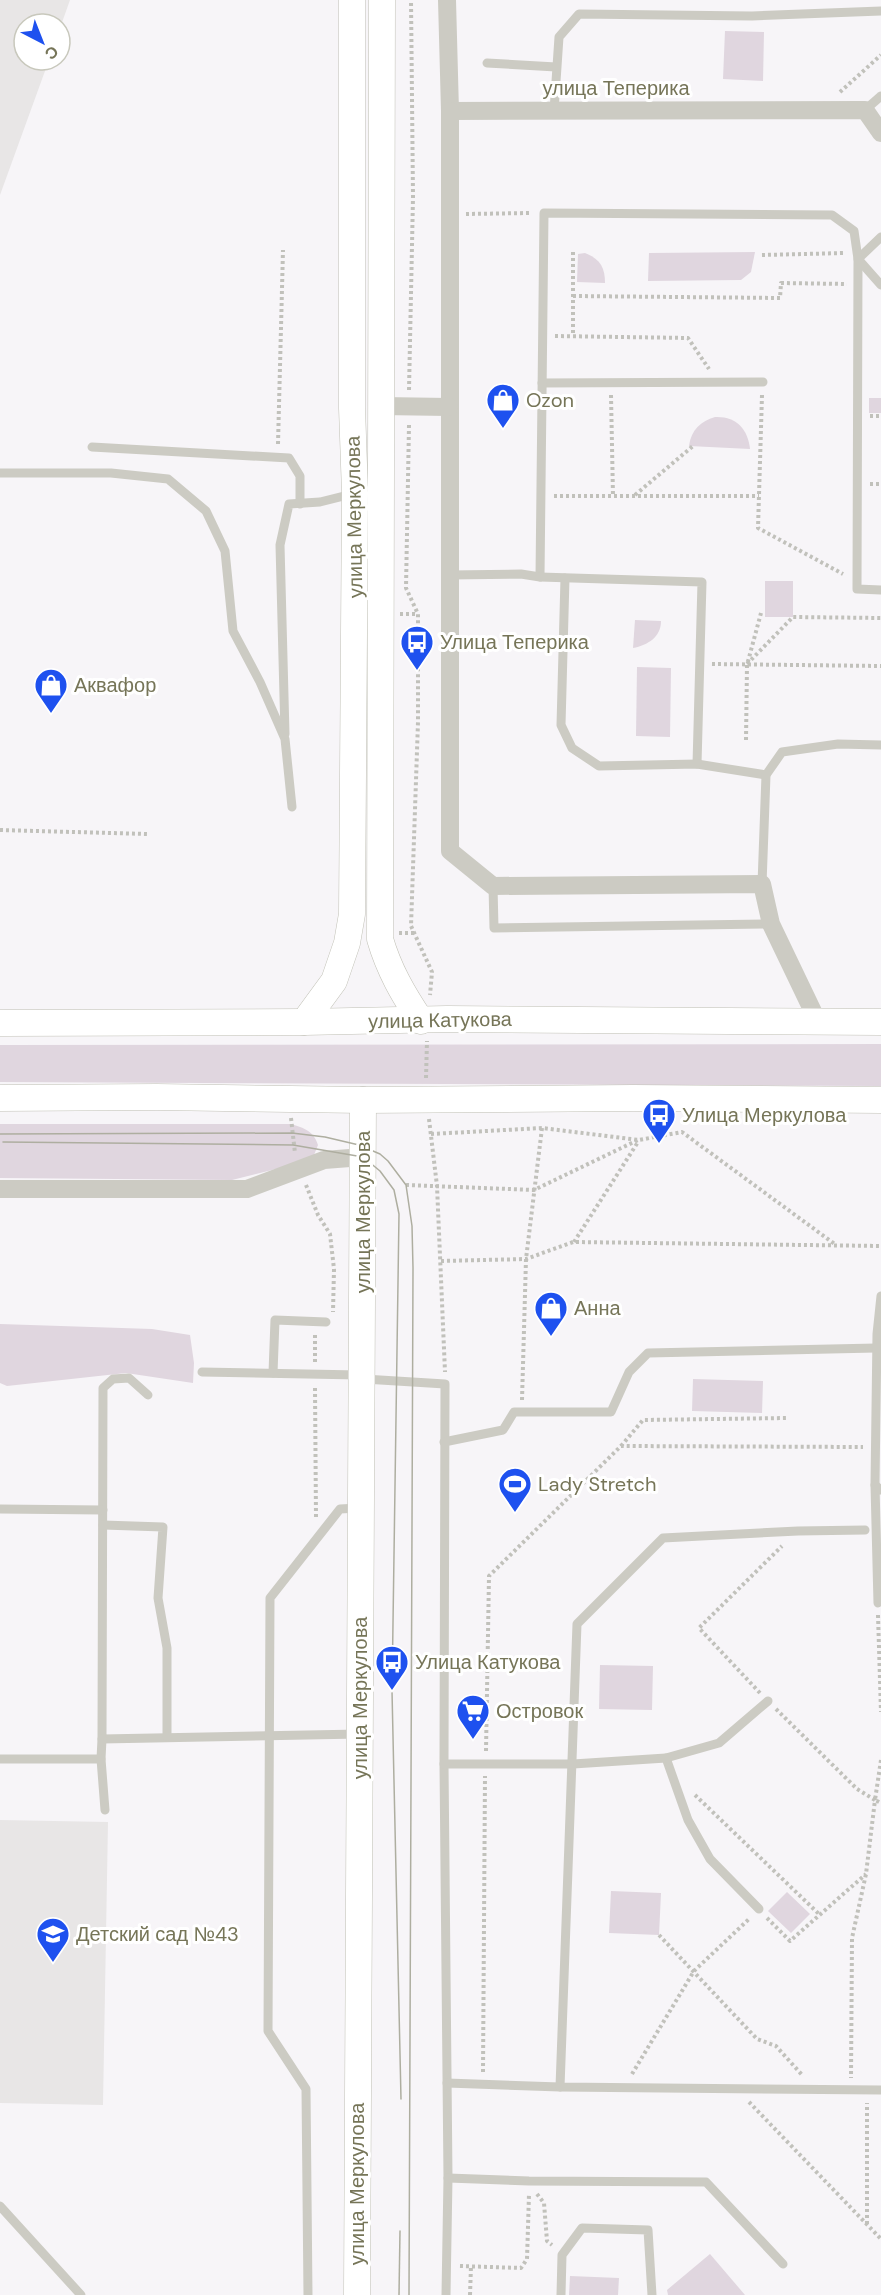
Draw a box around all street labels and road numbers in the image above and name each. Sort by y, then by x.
street label: улица Теперика [542,75,690,101]
street label: улица Меркулова [340,435,368,598]
street label: улица Катукова [368,1006,513,1034]
street label: улица Меркулова [350,1130,376,1293]
street label: улица Меркулова [347,1616,373,1779]
street label: улица Меркулова [344,2102,370,2265]

